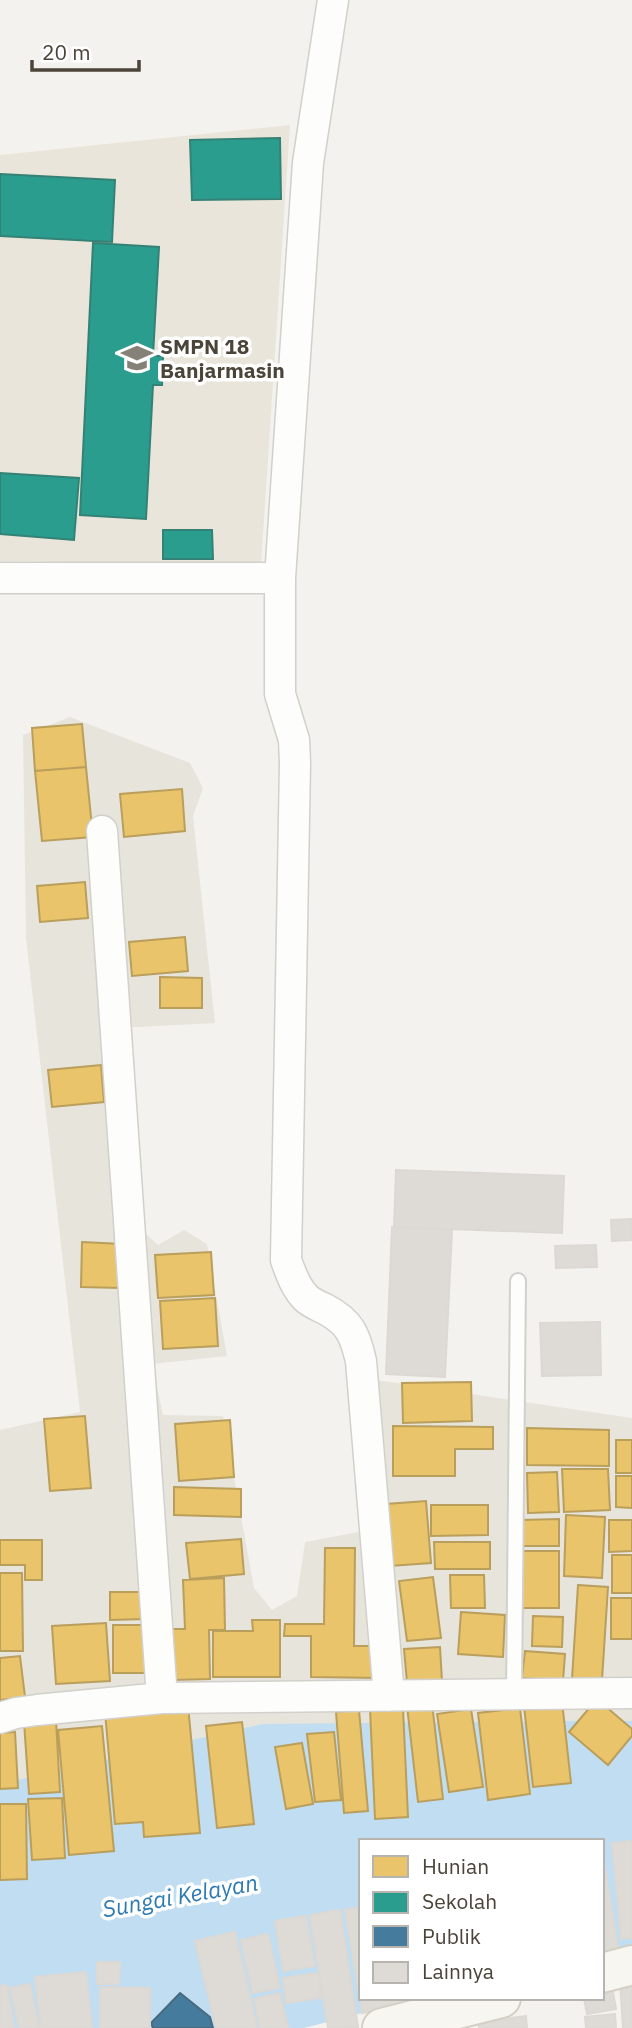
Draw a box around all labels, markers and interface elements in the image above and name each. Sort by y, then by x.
scale bar [32,28,138,72]
text: 20 m [42,38,91,66]
place label: SMPN 18 Banjarmasin [160,332,285,384]
school or university icon: SMPN 18 Banjarmasin [120,341,154,375]
legend [359,1839,604,2000]
text: Hunian [422,1852,489,1880]
water label: Sungai Kelayan [100,1867,260,1923]
text: Sekolah [422,1887,497,1915]
text: Publik [422,1922,481,1950]
text: Lainnya [422,1957,494,1985]

